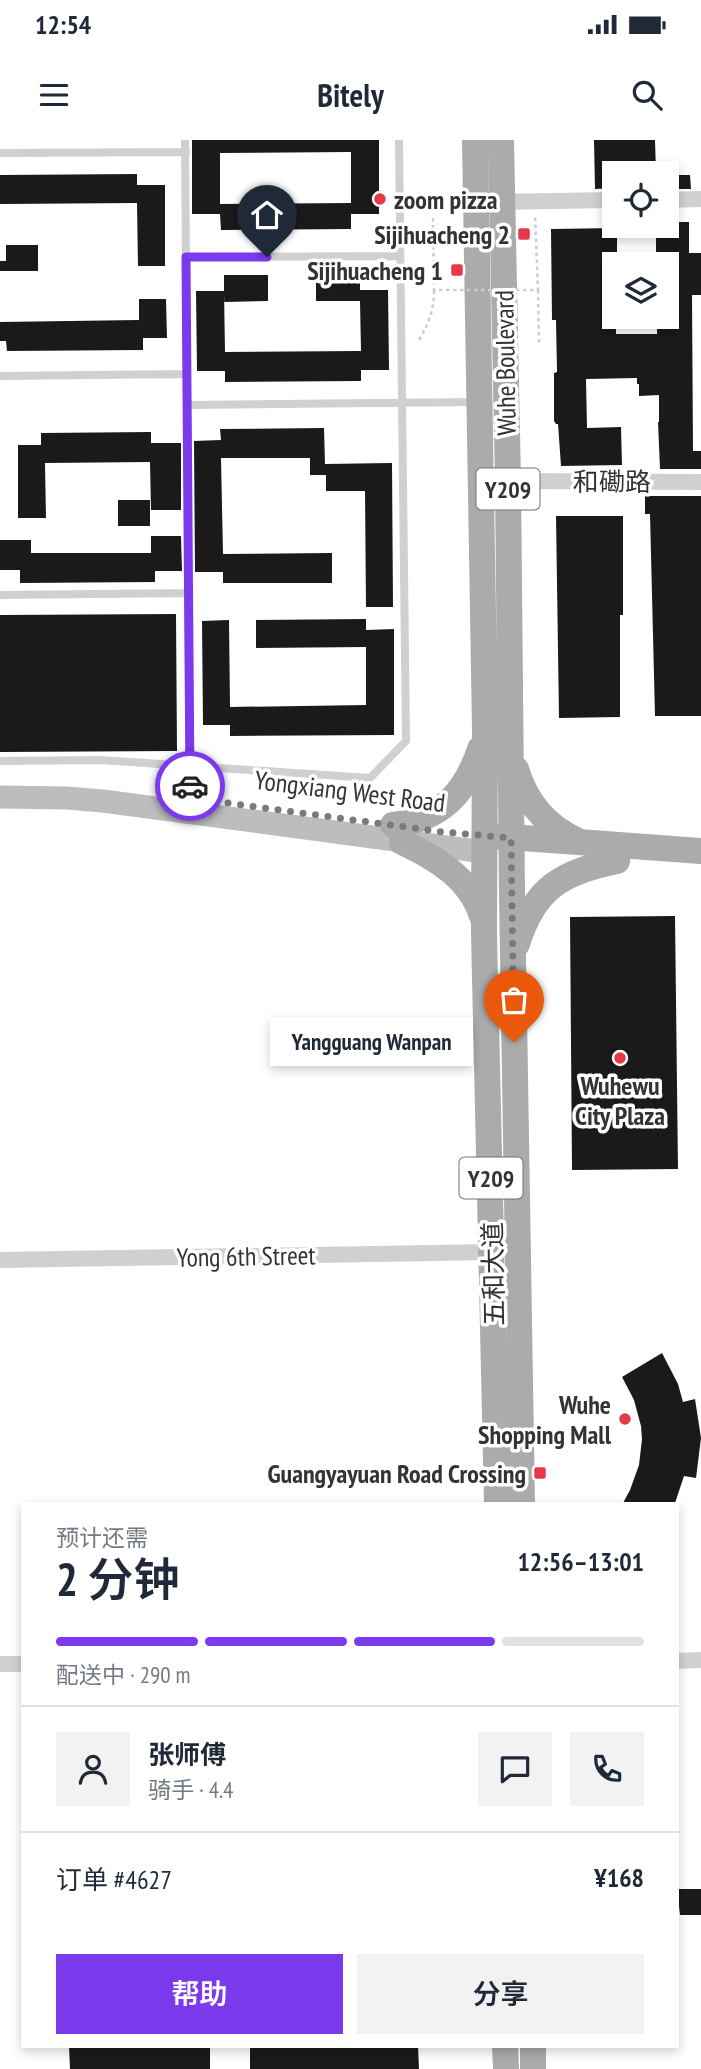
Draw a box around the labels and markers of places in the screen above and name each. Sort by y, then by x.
place label: zoom pizza [394,183,498,216]
pin [237,185,297,257]
marker: zoom pizza [372,191,388,207]
place label: Sijihuacheng 2 [374,218,510,251]
marker: Sijihuacheng 2 [516,226,532,242]
place label: Sijihuacheng 1 [307,254,443,287]
marker: Sijihuacheng 1 [449,262,465,278]
pin [484,970,544,1042]
callout: Yangguang Wanpan [269,1018,472,1066]
marker: Wuhewu City Plaza [612,1050,628,1066]
place label: Wuhewu City Plaza [575,1069,665,1132]
place label: Wuhe Shopping Mall [478,1388,612,1451]
marker: Wuhe Shopping Mall [617,1411,633,1427]
place label: Guangyayuan Road Crossing [268,1457,526,1490]
marker: Guangyayuan Road Crossing [532,1465,548,1481]

